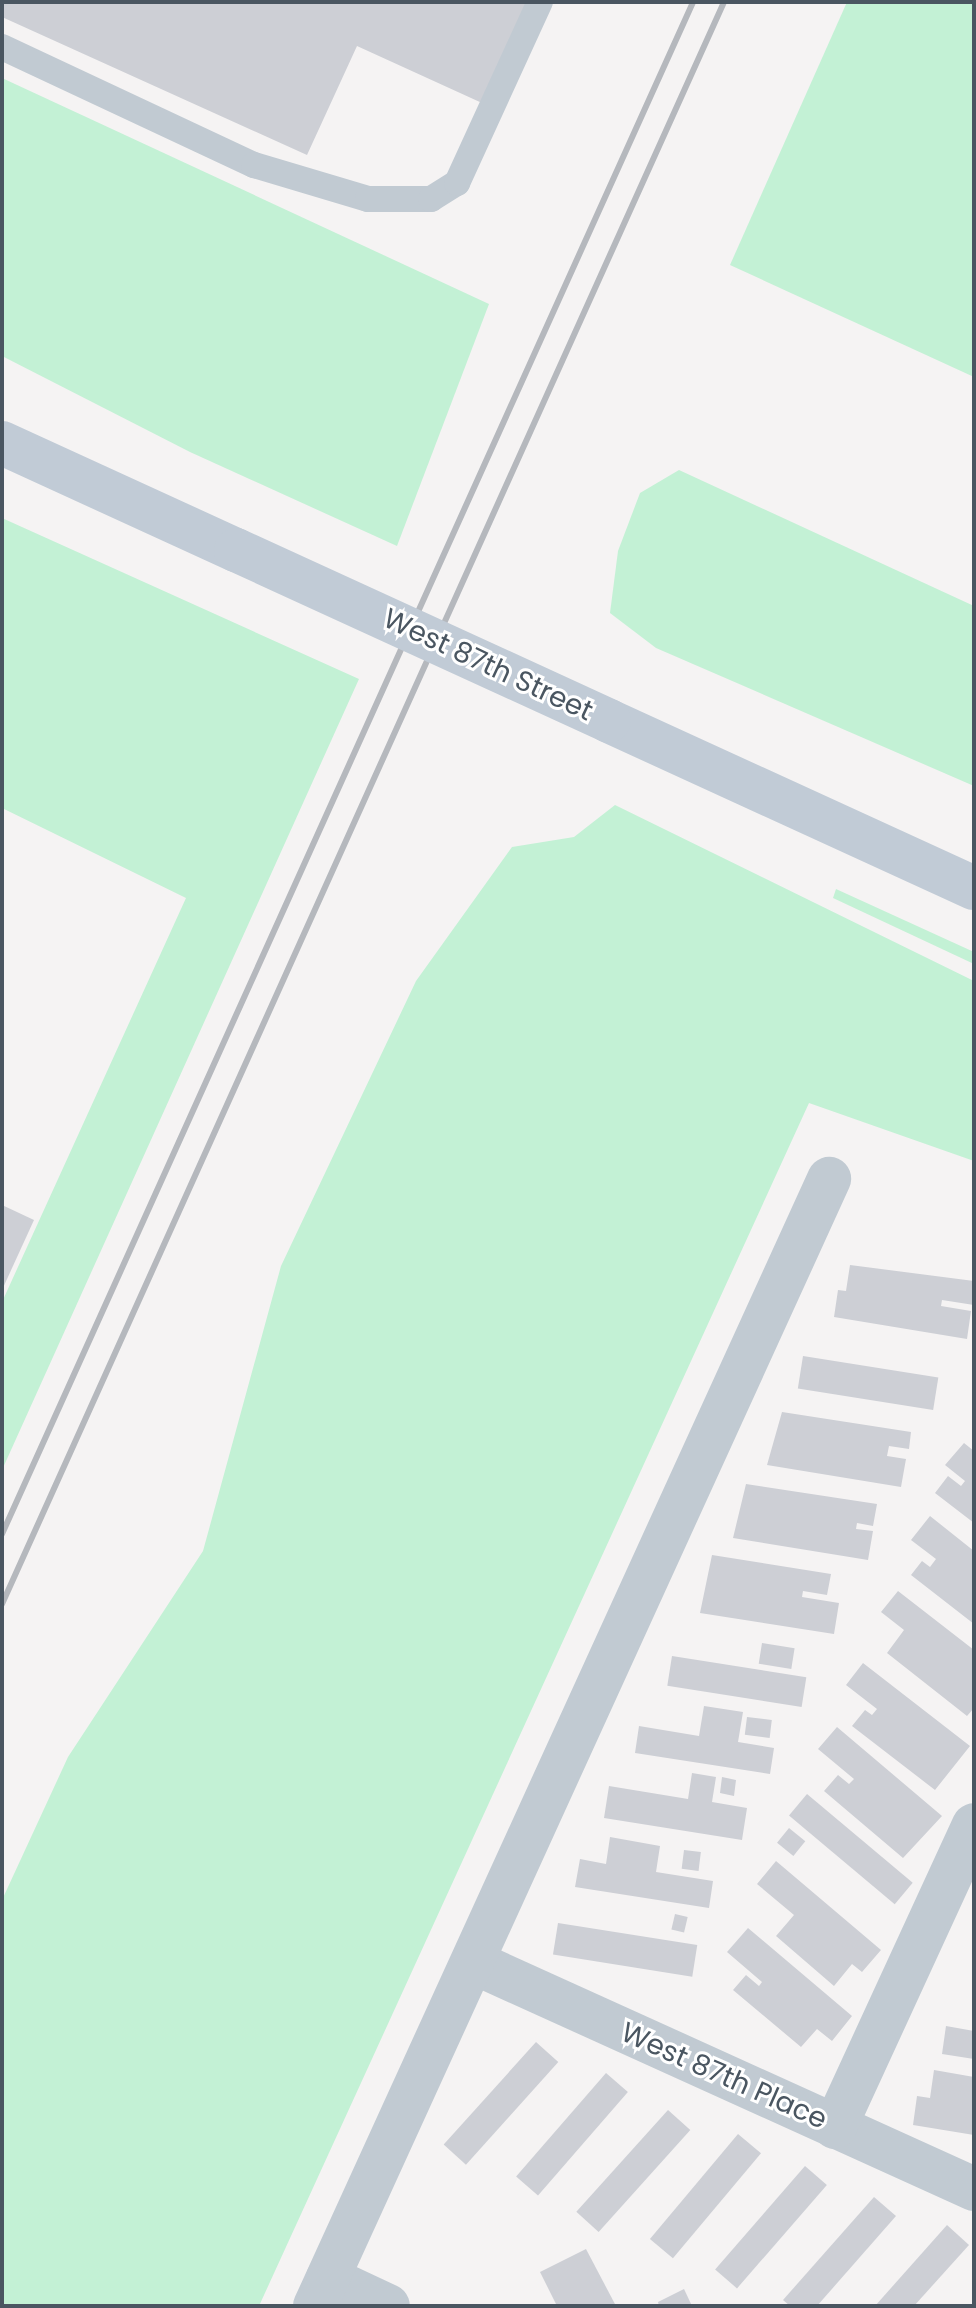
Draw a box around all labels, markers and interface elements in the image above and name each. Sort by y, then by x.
street label: West 87th Street [378,602,598,728]
street label: West 87th Place [616,2016,832,2136]

